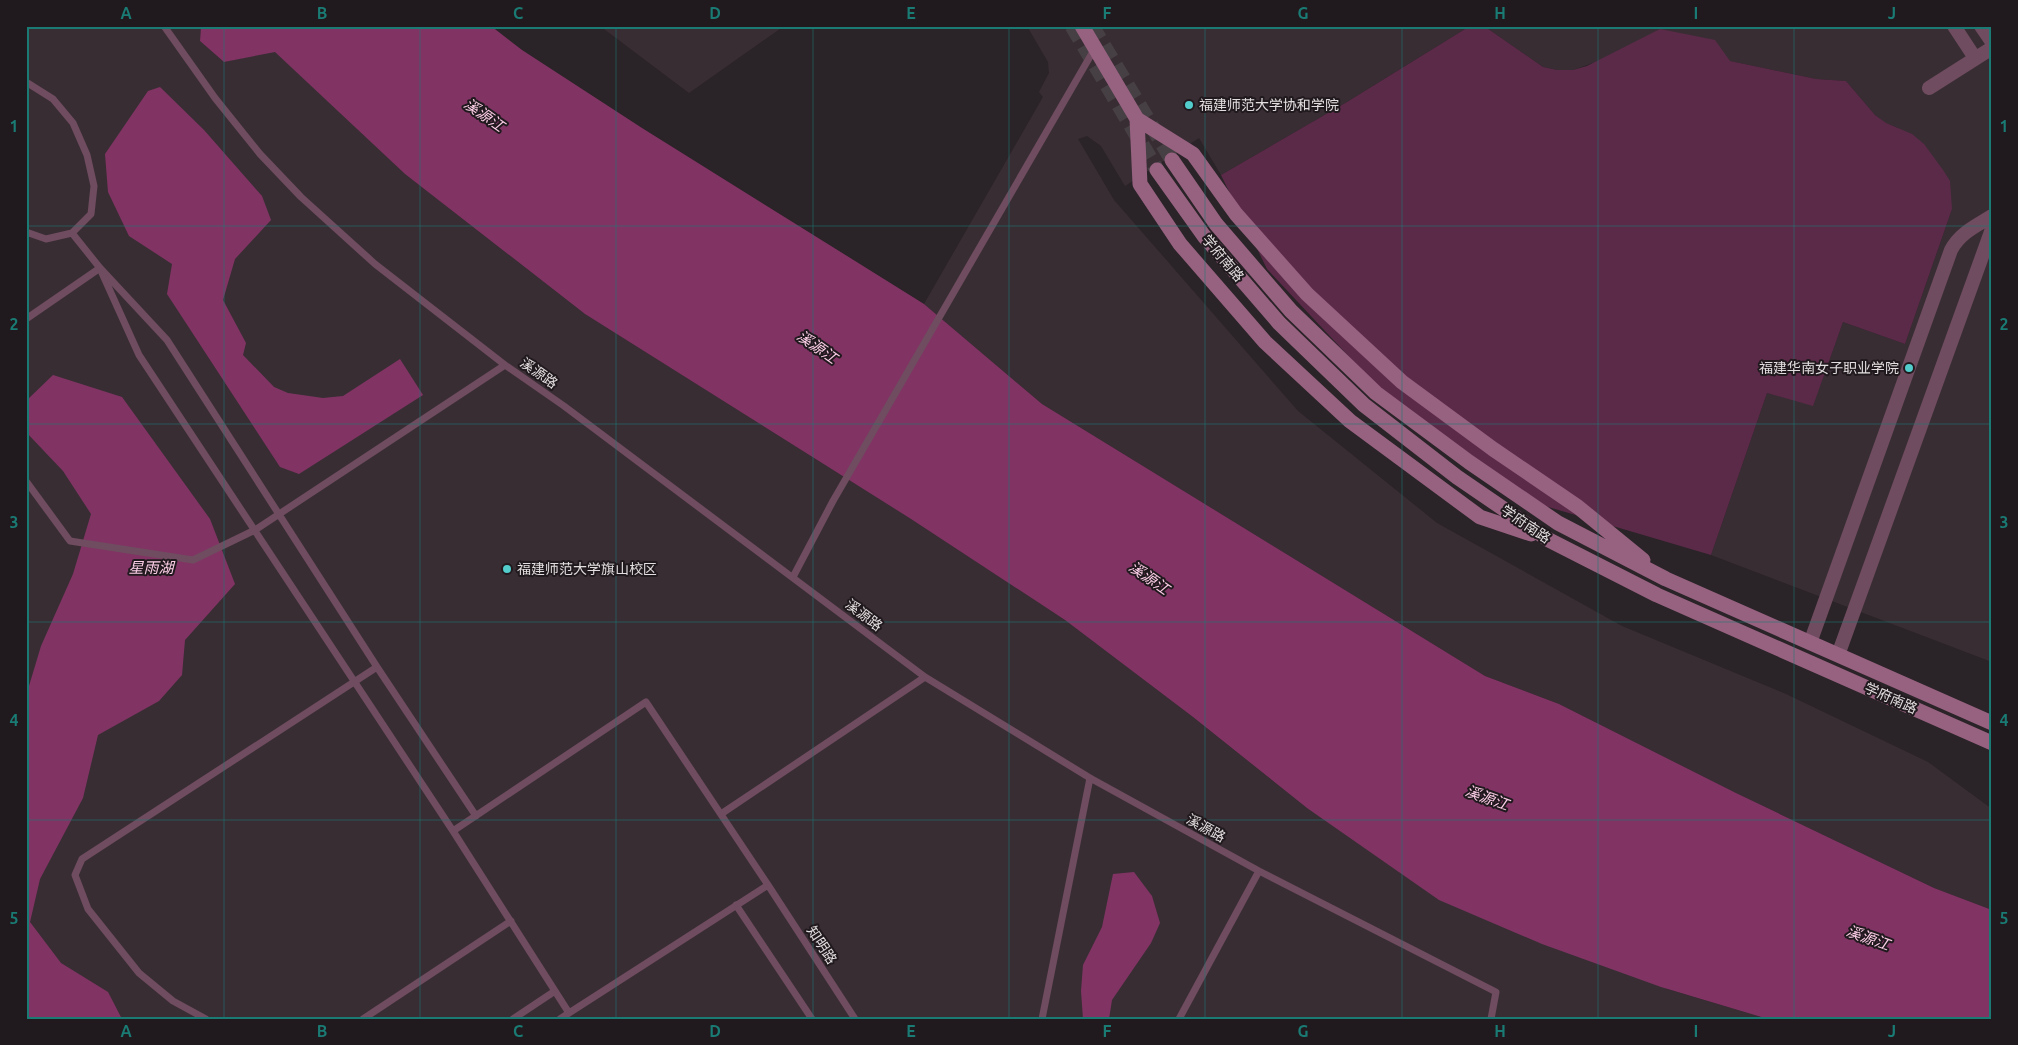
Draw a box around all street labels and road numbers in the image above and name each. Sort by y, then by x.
street label: 学府南路 [1199,231,1247,285]
street label: 溪源路 [517,354,561,392]
street label: 学府南路 [1498,502,1554,546]
street label: 溪源路 [842,596,886,634]
street label: 学府南路 [1862,679,1920,717]
street label: 溪源路 [1184,811,1228,845]
street label: 知明路 [804,923,840,967]

